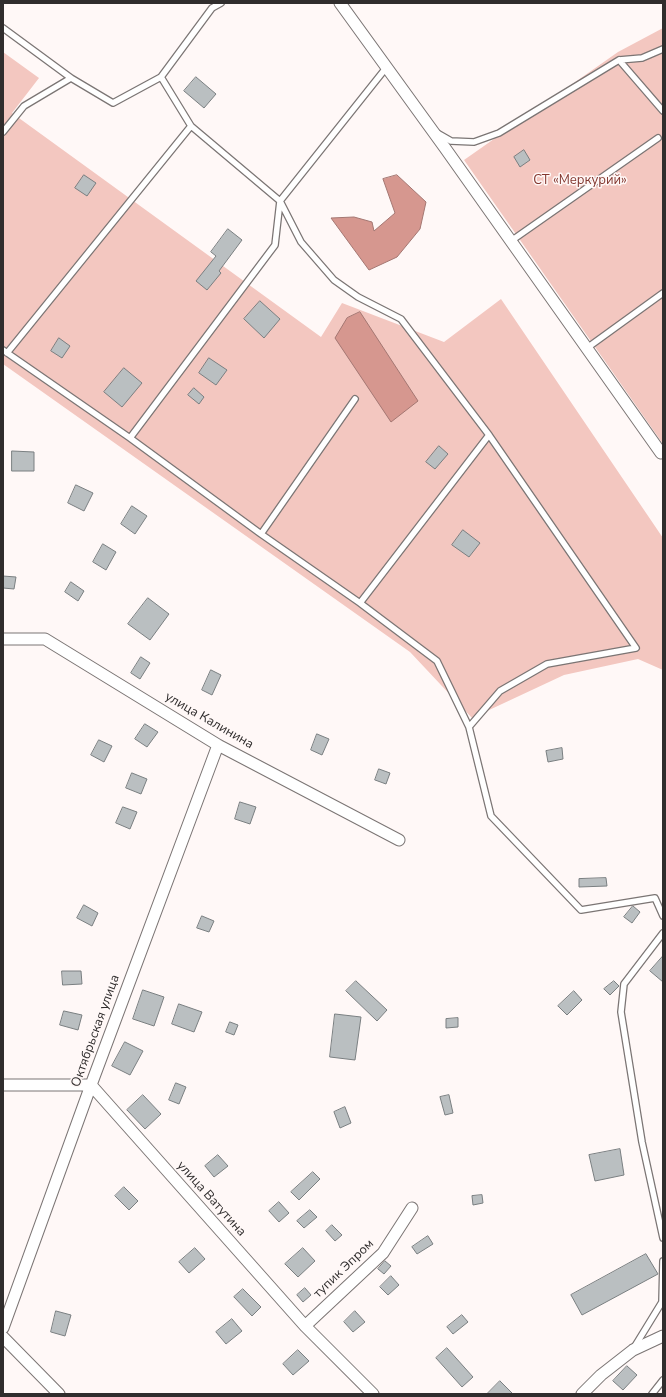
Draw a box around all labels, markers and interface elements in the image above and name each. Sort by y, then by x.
park label: СТ «Меркурий» [533,173,627,189]
street label: улица Калинина [162,689,256,753]
street label: Октябрьская улица [68,973,124,1089]
street label: улица Ватутина [173,1158,249,1240]
street label: тупик Эпром [311,1236,377,1302]

